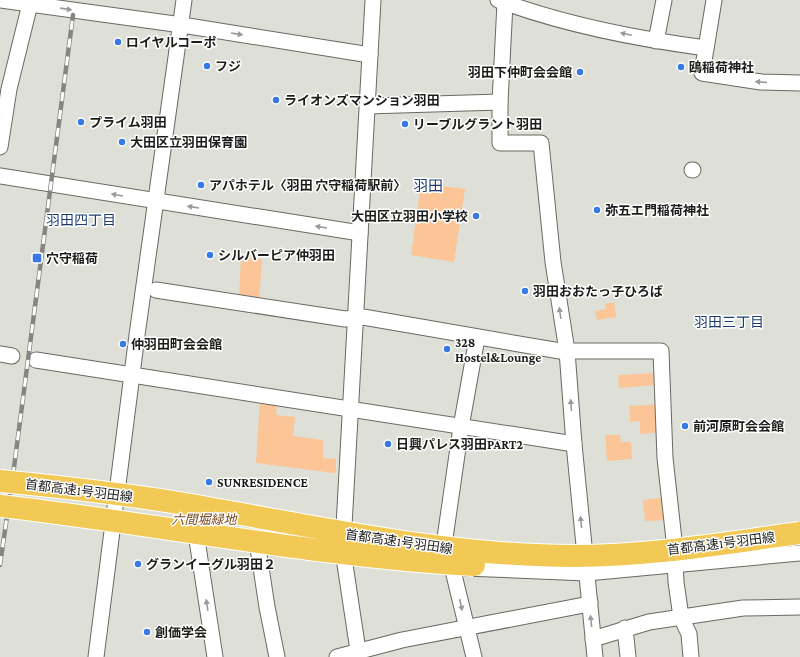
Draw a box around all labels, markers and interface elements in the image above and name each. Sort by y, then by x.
one-way arrow [60,6,73,12]
one-way arrow [231,31,243,37]
one-way arrow [620,31,632,37]
place label: ロイヤルコーポ [126,35,216,50]
marker: ロイヤルコーポ [113,37,123,47]
place label: フジ [215,59,241,74]
place label: 鴎稲荷神社 [689,60,754,75]
marker: フジ [202,61,212,71]
marker: 鴎稲荷神社 [676,62,686,72]
place label: 羽田下仲町会会館 [468,65,572,80]
marker: 羽田下仲町会会館 [575,67,585,77]
one-way arrow [755,78,767,85]
place label: ライオンズマンション羽田 [284,93,440,108]
marker: ライオンズマンション羽田 [271,95,281,105]
place label: プライム羽田 [89,115,167,130]
marker: プライム羽田 [76,117,86,127]
place label: リーブルグラント羽田 [413,117,542,132]
marker: リーブルグラント羽田 [400,119,410,129]
place label: 大田区立羽田保育園 [130,135,247,150]
marker: 大田区立羽田保育園 [117,137,127,147]
place label: アパホテル〈羽田 穴守稲荷駅前〉 [209,178,406,193]
district label: 羽田 [413,178,443,194]
marker: アパホテル〈羽田 穴守稲荷駅前〉 [196,180,206,190]
one-way arrow [111,191,124,197]
place label: 弥五エ門稲荷神社 [605,203,709,218]
one-way arrow [187,204,199,210]
marker: 弥五エ門稲荷神社 [592,205,602,215]
place label: 大田区立羽田小学校 [351,209,468,224]
marker: 大田区立羽田小学校 [471,211,481,221]
district label: 羽田四丁目 [46,212,116,228]
one-way arrow [315,224,327,230]
place label: シルバーピア仲羽田 [218,248,335,263]
marker: シルバーピア仲羽田 [205,250,215,260]
place label: 穴守稲荷 [46,251,98,266]
marker: 穴守稲荷 [31,252,43,264]
place label: 羽田おおたっ子ひろば [533,284,663,299]
marker: 羽田おおたっ子ひろば [520,286,530,296]
one-way arrow [557,307,563,319]
district label: 羽田三丁目 [694,314,764,330]
place label: 328 Hostel&Lounge [455,335,541,365]
place label: 仲羽田町会会館 [131,337,222,352]
marker: 仲羽田町会会館 [118,339,128,349]
marker: 328 Hostel&Lounge [442,344,452,354]
one-way arrow [567,399,574,411]
place label: 前河原町会会館 [693,419,784,434]
marker: 前河原町会会館 [680,421,690,431]
place label: 日興パレス羽田PART2 [396,437,524,452]
marker: 日興パレス羽田PART2 [383,439,393,449]
place label: SUNRESIDENCE [217,475,309,490]
street label: 首都高速1号羽田線 [24,476,134,505]
marker: SUNRESIDENCE [204,477,214,487]
park label: 六間堀緑地 [171,512,238,527]
one-way arrow [578,516,585,528]
street label: 首都高速1号羽田線 [344,527,454,556]
street label: 首都高速1号羽田線 [666,529,776,558]
place label: グランイーグル羽田２ [146,557,276,572]
marker: グランイーグル羽田２ [133,559,143,569]
one-way arrow [204,599,210,611]
one-way arrow [459,599,465,611]
one-way arrow [588,614,595,627]
place label: 創価学会 [155,625,207,640]
marker: 創価学会 [142,627,152,637]

